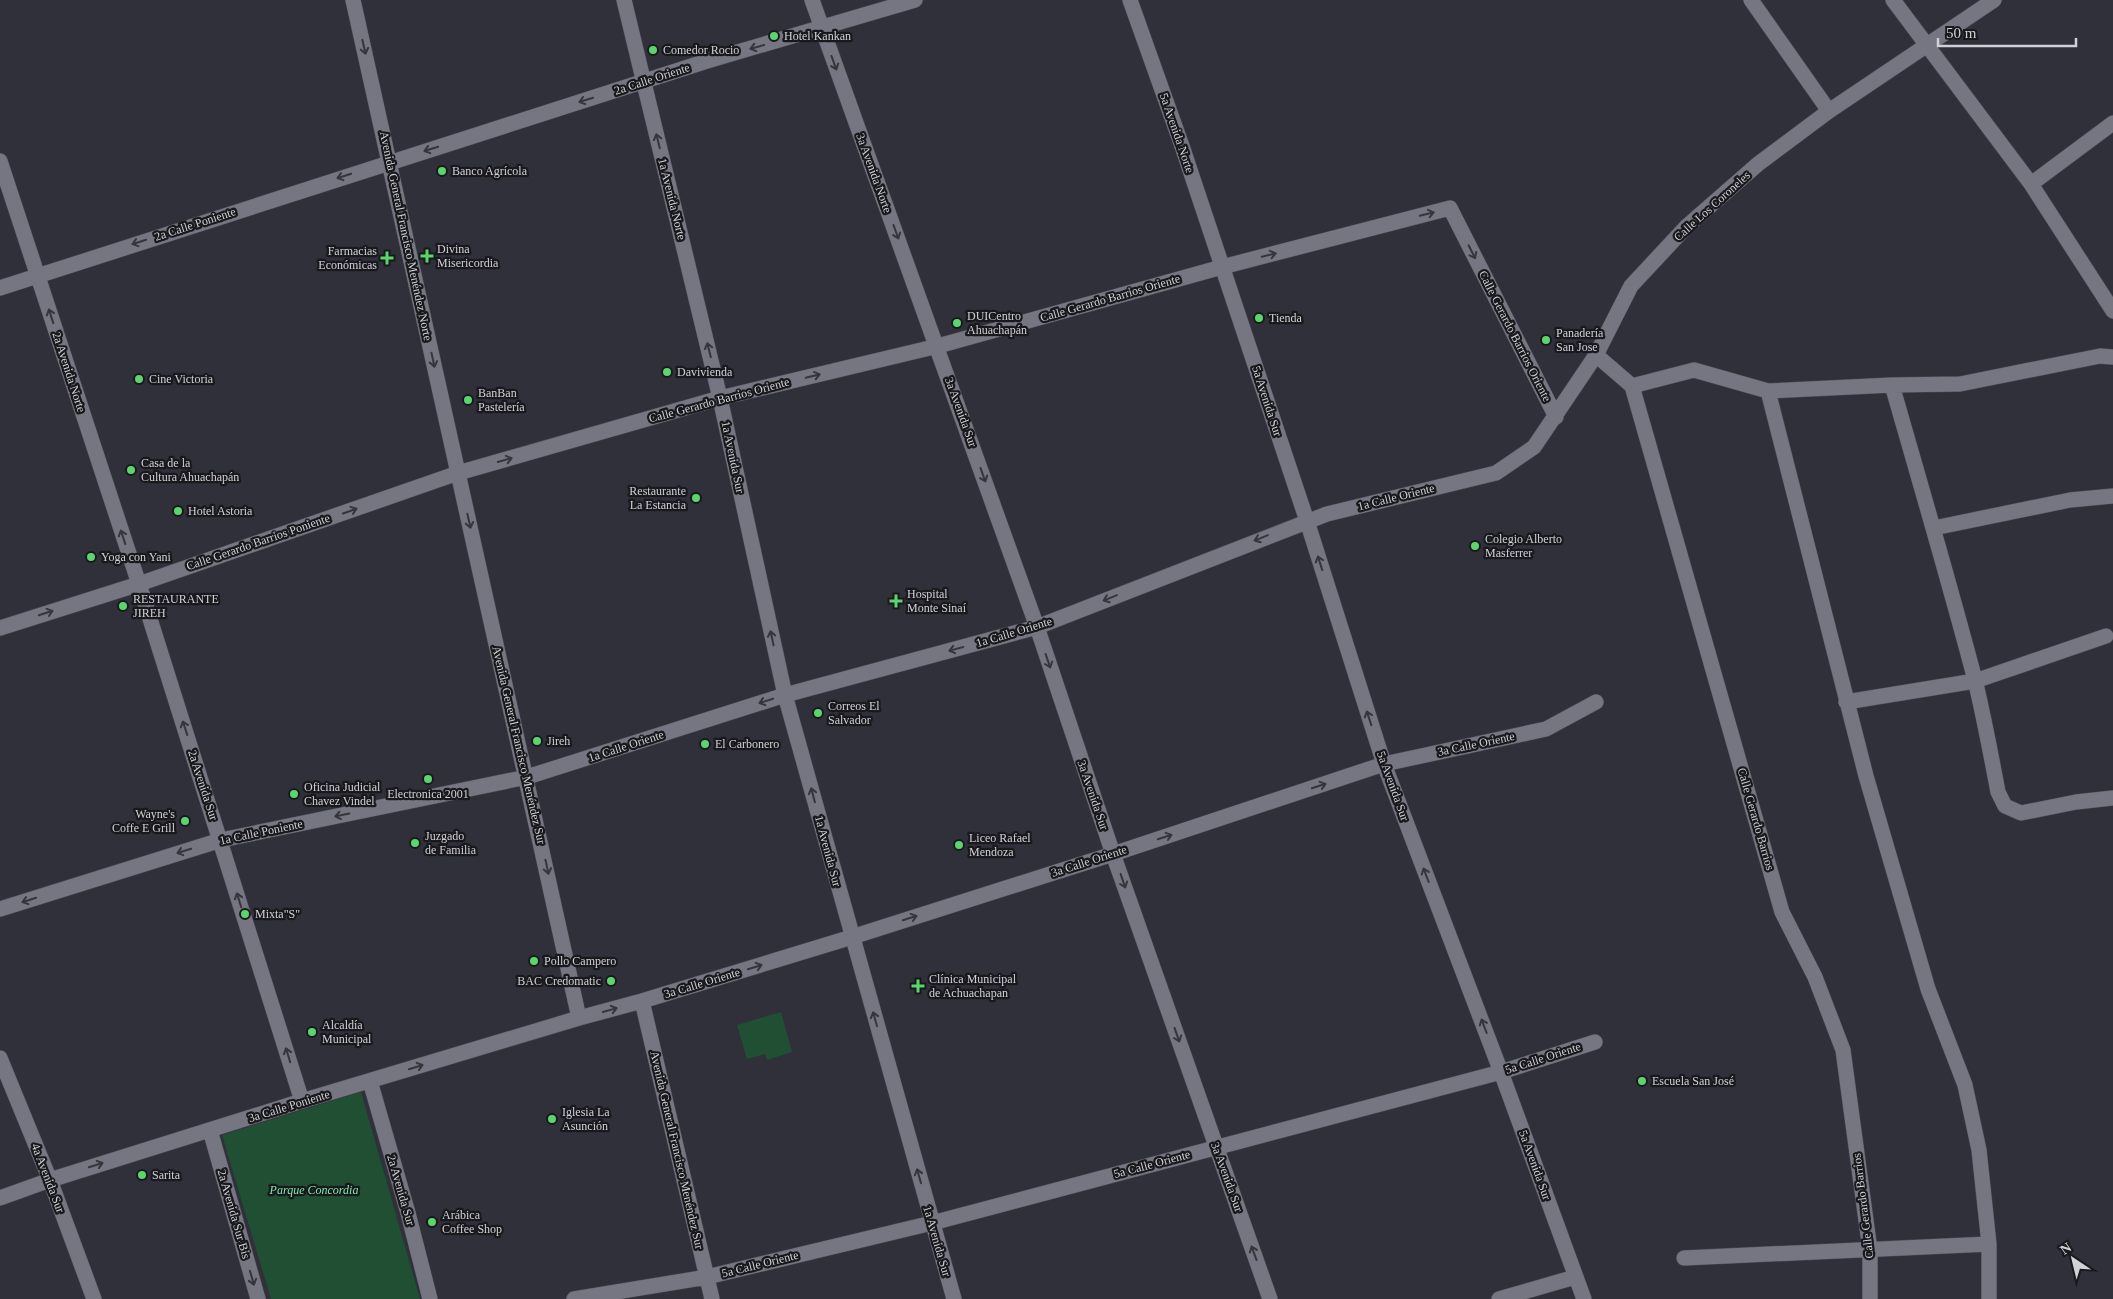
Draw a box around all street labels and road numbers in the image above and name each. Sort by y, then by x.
street label: 2a Calle Oriente [612,60,692,98]
street label: 5a Avenida Norte [1157,91,1197,175]
street label: Avenida General Francisco Menéndez Norte [377,130,435,342]
street label: 3a Avenida Norte [853,131,895,215]
street label: 1a Avenida Norte [655,157,689,241]
street label: Calle Los Coroneles [1671,168,1753,244]
street label: 2a Calle Poniente [153,204,237,244]
street label: Calle Gerardo Barrios Oriente [1476,268,1554,404]
street label: Calle Gerardo Barrios Oriente [1038,271,1182,325]
street label: 2a Avenida Norte [49,330,89,414]
street label: 5a Avenida Sur [1249,364,1285,438]
street label: Calle Gerardo Barrios Oriente [647,374,791,426]
street label: 3a Avenida Sur [942,375,980,449]
street label: 1a Avenida Sur [719,420,747,494]
street label: 1a Calle Oriente [1356,481,1436,513]
street label: Calle Gerardo Barrios Poniente [184,511,332,573]
street label: 1a Calle Oriente [974,614,1054,650]
street label: Avenida General Francisco Menéndez Sur [489,645,549,845]
street label: 1a Calle Oriente [586,727,666,765]
street label: 3a Calle Oriente [1436,729,1516,759]
street label: 2a Avenida Sur [185,748,221,822]
street label: 5a Avenida Sur [1374,749,1412,823]
street label: 3a Avenida Sur [1074,758,1112,832]
street label: Calle Gerardo Barrios [1735,766,1777,872]
street label: 1a Avenida Sur [812,814,844,888]
street label: 1a Calle Poniente [218,816,304,848]
street label: 3a Calle Oriente [1049,842,1129,880]
street label: 3a Calle Oriente [662,965,742,1001]
street label: 5a Calle Oriente [1503,1039,1583,1077]
street label: Avenida General Francisco Menéndez Sur [647,1050,707,1250]
street label: 3a Calle Poniente [246,1087,332,1125]
street label: 5a Avenida Sur [1516,1128,1554,1202]
street label: 3a Avenida Sur [1208,1140,1246,1214]
street label: 4a Avenida Sur [28,1141,68,1215]
street label: 5a Calle Oriente [1112,1147,1192,1181]
street label: Calle Gerardo Barrios [1850,1152,1876,1259]
street label: 2a Avenida Sur [384,1153,418,1227]
street label: 2a Avenida Sur Bis [215,1168,254,1261]
street label: 1a Avenida Sur [920,1204,954,1278]
street label: 5a Calle Oriente [720,1248,800,1280]

